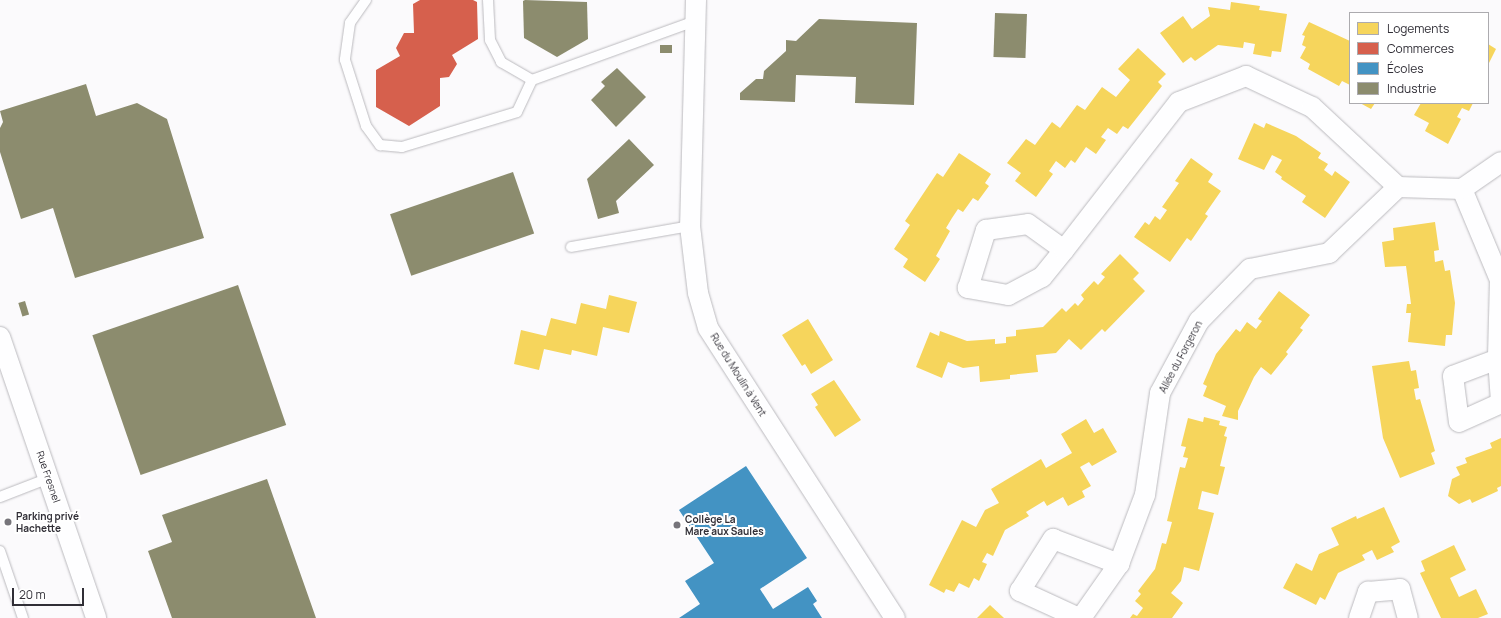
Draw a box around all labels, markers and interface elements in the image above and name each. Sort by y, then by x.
legend [1349,12,1489,104]
text: Logements [1387,20,1449,37]
text: Commerces [1387,40,1454,57]
text: Écoles [1387,60,1424,77]
text: Industrie [1387,80,1436,97]
street label: Allée du Forgeron [1157,319,1205,395]
street label: Rue du Moulin à Vent [708,331,768,419]
street label: Rue Fresnel [34,450,62,504]
place label: Parking privé Hachette [16,510,79,534]
place label: Collège La Mare aux Saules [685,513,764,536]
marker: Parking privé Hachette [3,517,13,527]
marker: Collège La Mare aux Saules [672,520,682,530]
scale bar [14,580,86,606]
text: 20 m [19,586,46,603]

